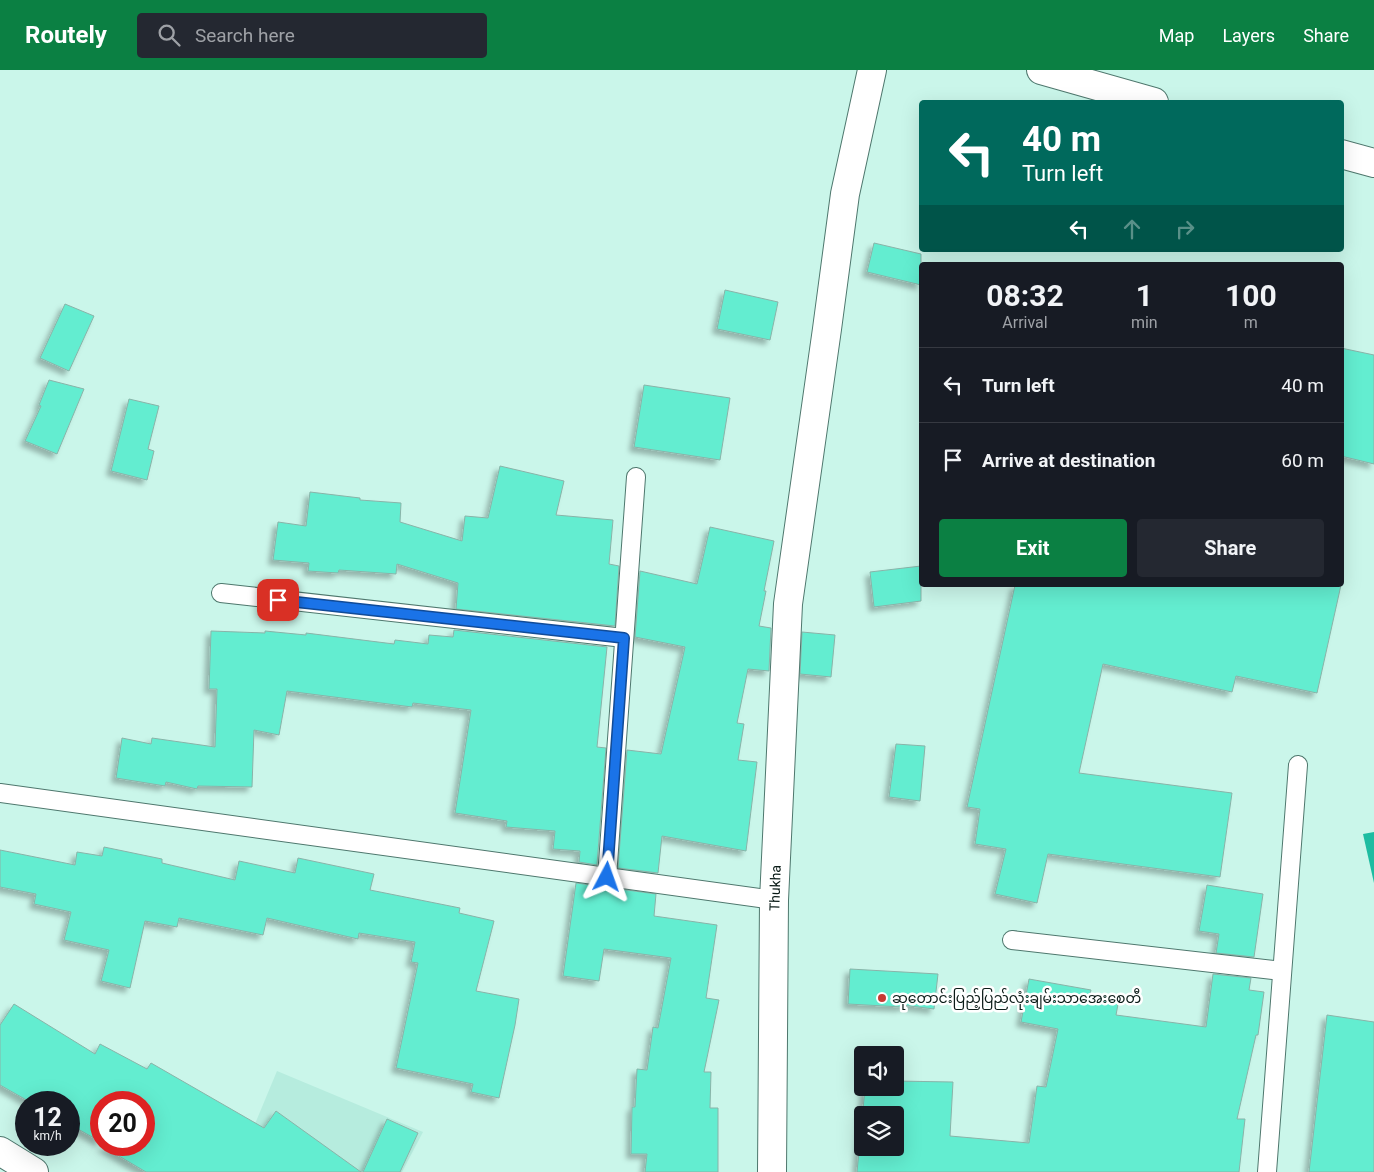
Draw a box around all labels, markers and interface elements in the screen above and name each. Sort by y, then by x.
search box [137,13,487,58]
text: Routely [25,21,107,49]
icon: search [155,21,183,49]
text: Search here [195,24,295,47]
text: Map [1159,25,1194,46]
text: Layers [1222,25,1275,46]
text: Share [1303,25,1349,46]
text: 40 m [1022,119,1101,160]
icon: left [939,120,1004,185]
text: Turn left [1022,161,1103,186]
icon: left [1065,215,1093,243]
icon: ahead [1118,215,1146,243]
icon: right [1171,215,1199,243]
text: 08:32 [986,278,1064,313]
text: 1 [1136,278,1153,313]
text: 100 [1225,278,1277,313]
text: Arrival [1002,313,1048,332]
text: min [1131,313,1158,332]
text: m [1244,313,1258,332]
icon: left [939,371,967,399]
text: Turn left [982,374,1055,397]
text: 40 m [1281,374,1324,397]
icon: arrive [939,446,967,474]
text: Arrive at destination [982,449,1155,472]
text: 60 m [1281,449,1324,472]
button: Exit [939,519,1127,577]
button: Share [1137,519,1324,577]
pin [257,579,299,621]
icon: arrive [264,586,292,614]
position arrow [580,850,632,902]
street label: Thukha [766,865,784,911]
place label: ဆုတောင်းပြည့်ပြည်လုံးချမ်းသာအေးစေတီ [892,988,1141,1010]
marker: ဆုတောင်းပြည့်ပြည်လုံးချမ်းသာအေးစေတီ [876,992,888,1004]
map controls [854,1046,904,1156]
button: sound [854,1046,904,1096]
speed limit sign: 20 [90,1091,155,1156]
text: 12 [33,1103,62,1132]
button: layers [854,1106,904,1156]
text: km/h [33,1129,62,1143]

